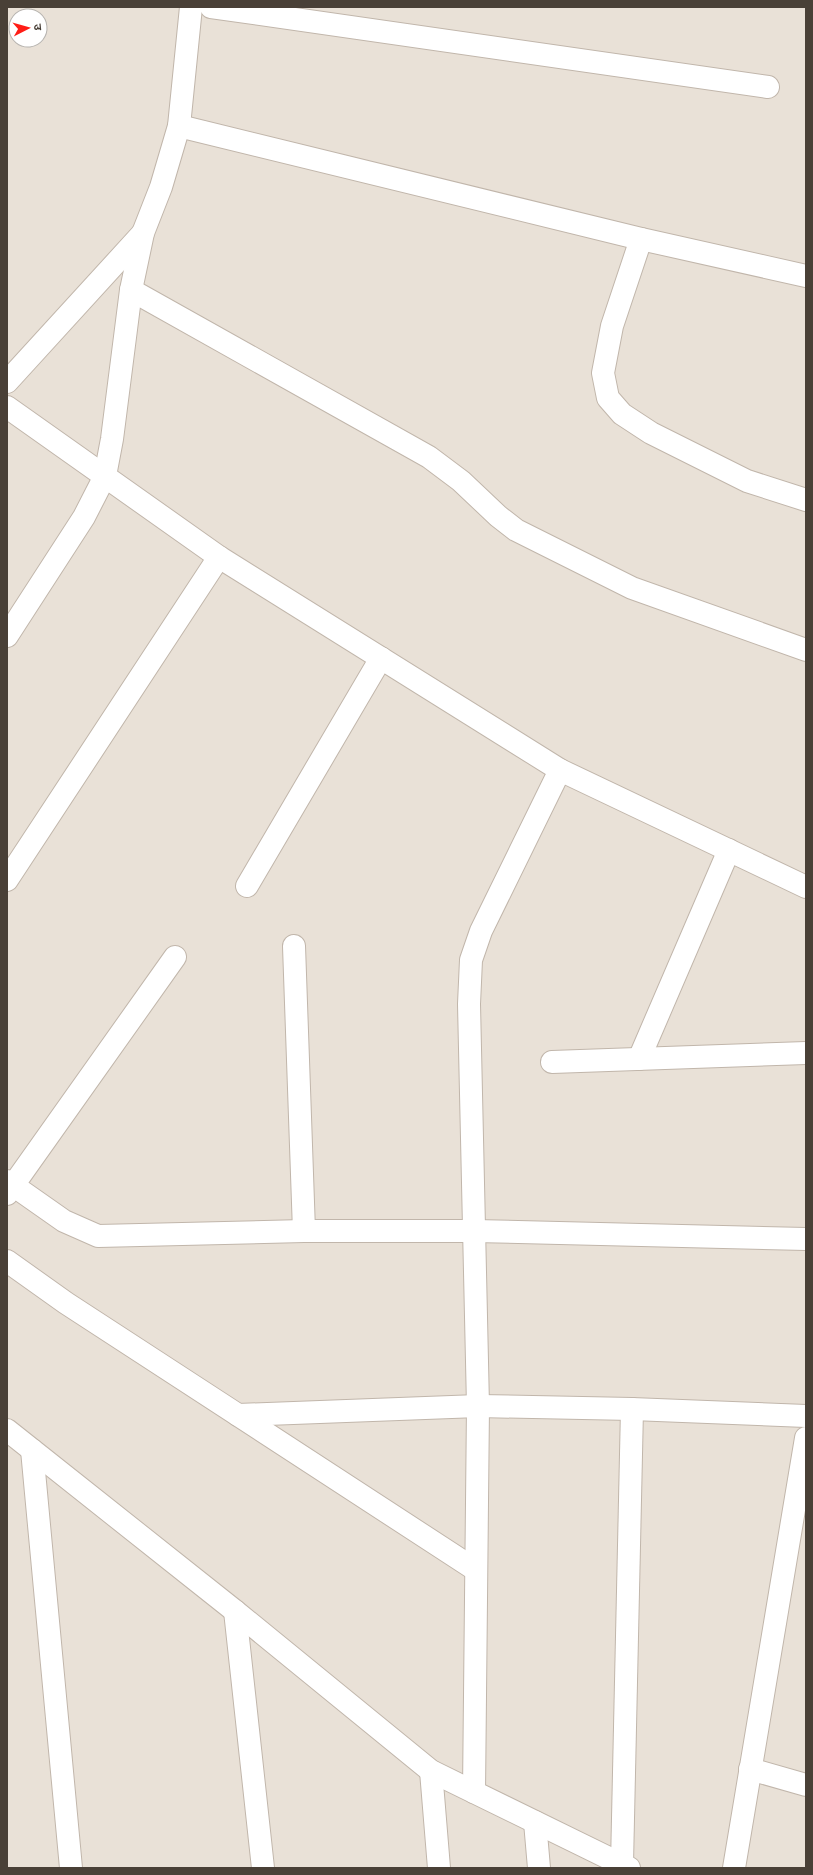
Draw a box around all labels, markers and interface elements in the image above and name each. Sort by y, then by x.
north arrow [8,8,48,48]
text: उ [32,23,45,31]

